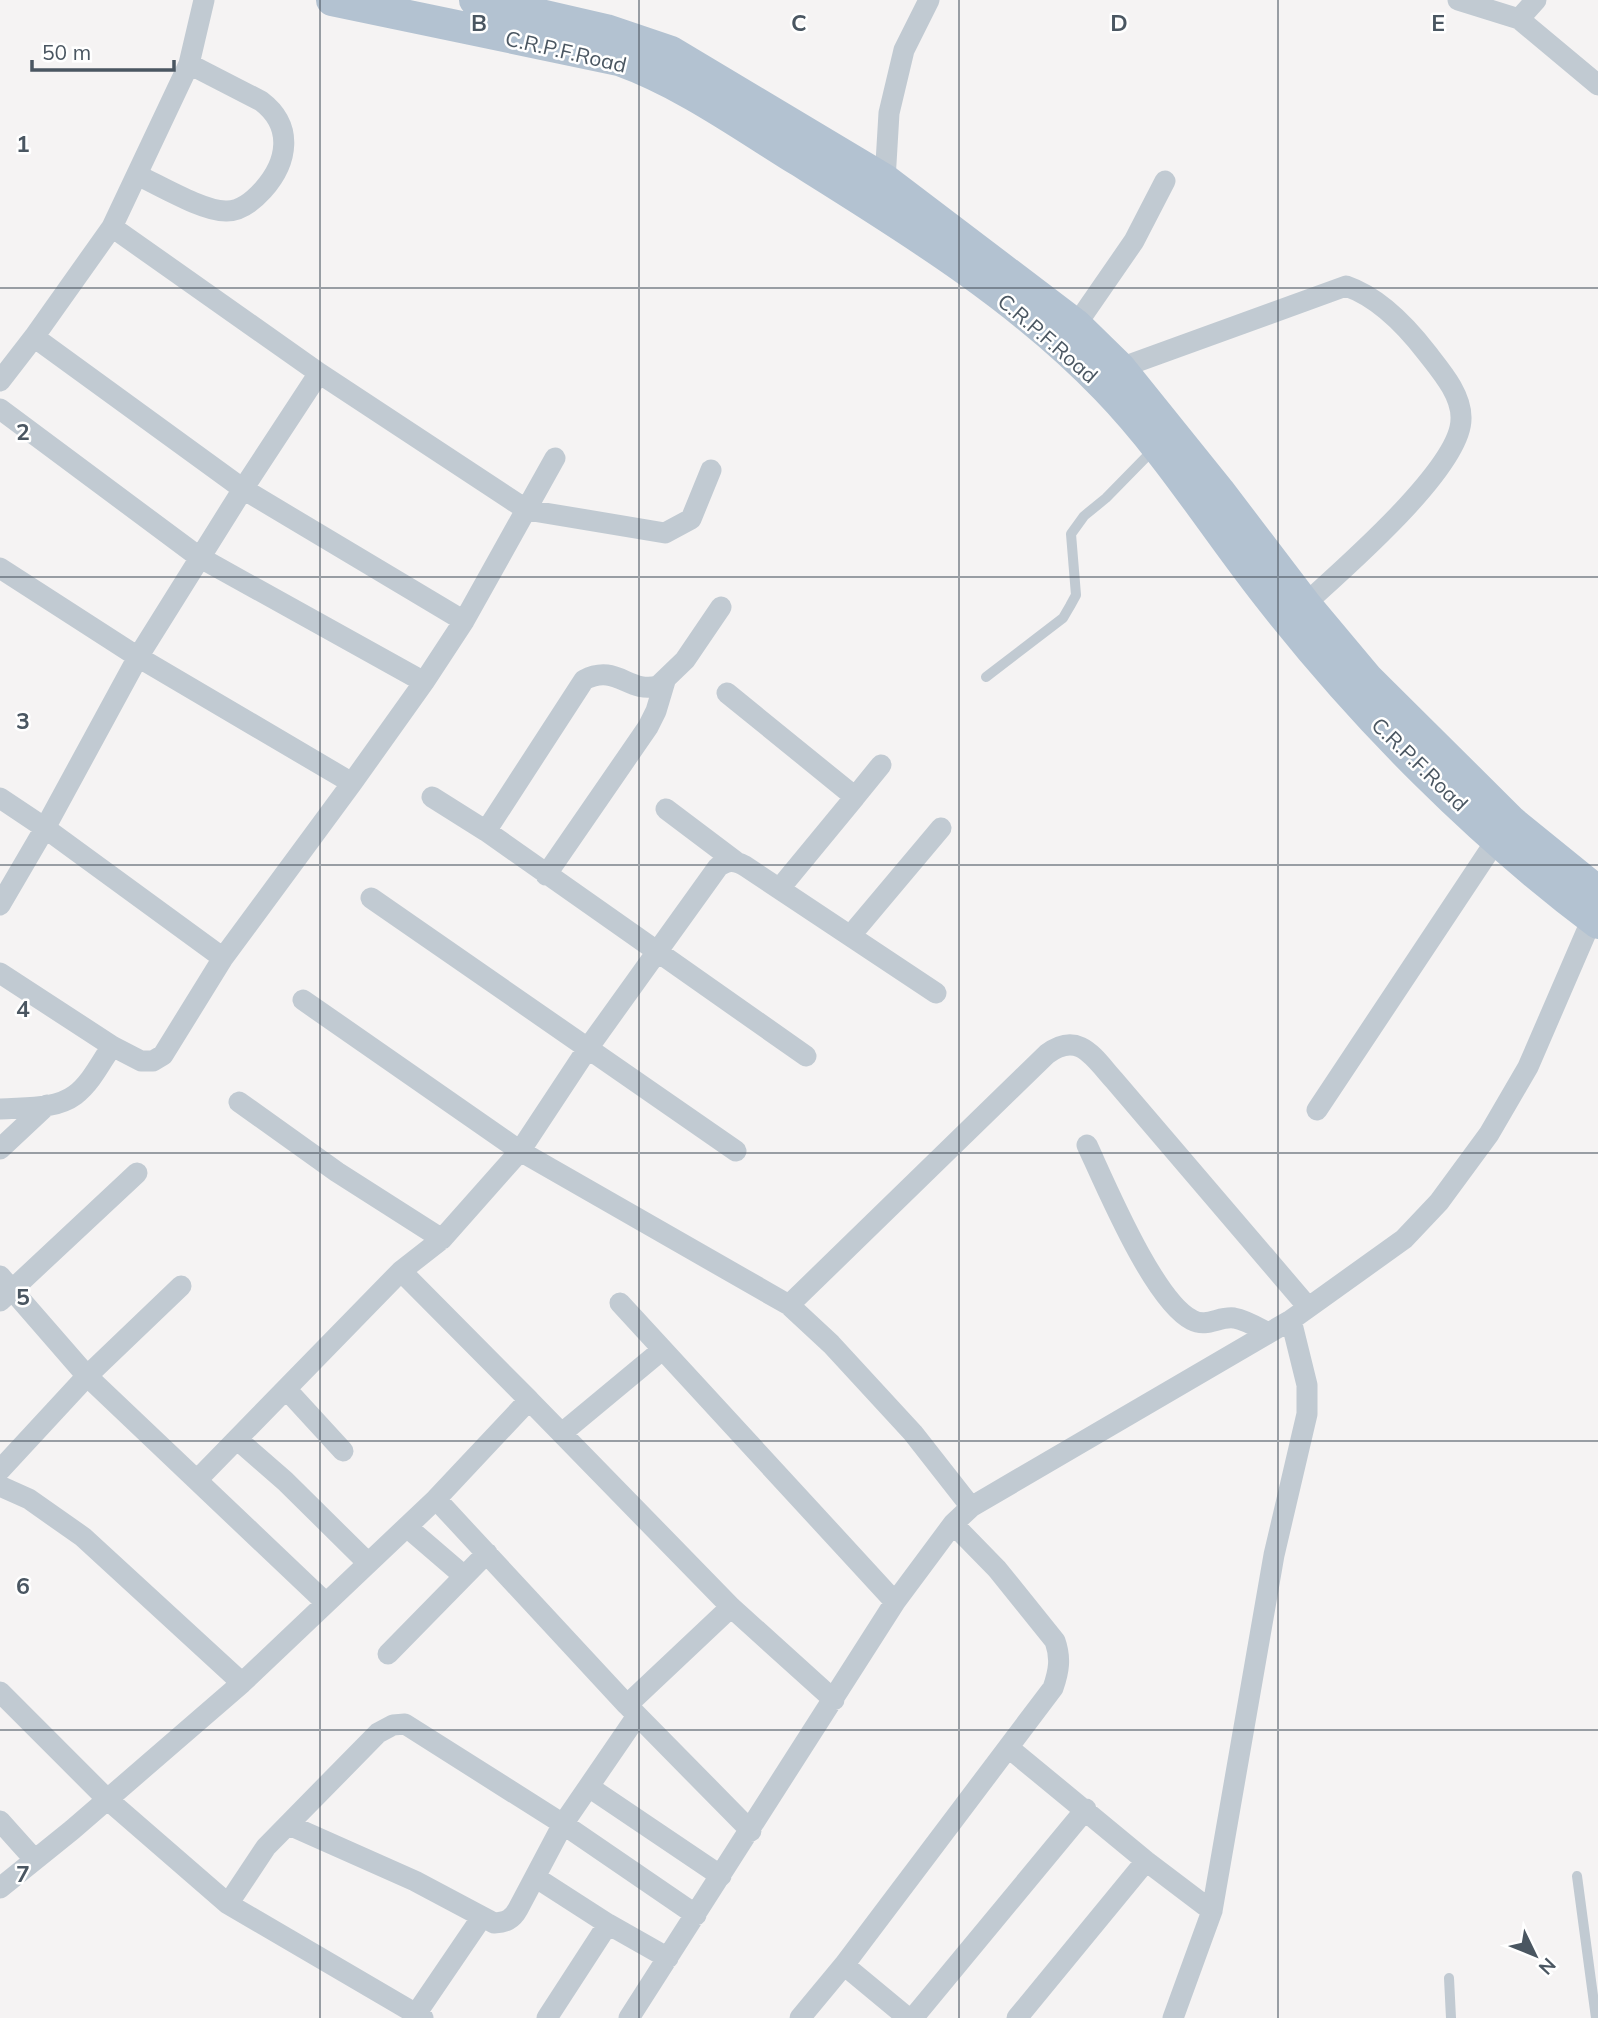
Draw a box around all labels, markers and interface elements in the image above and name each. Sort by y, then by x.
text: B [471,8,487,37]
text: C [791,8,807,37]
text: D [1110,8,1128,37]
text: E [1431,8,1445,37]
street label: C.R.P.F.Road [503,24,629,78]
scale bar [32,28,173,72]
text: 50 m [42,39,91,65]
text: 1 [16,129,30,158]
street label: C.R.P.F.Road [993,288,1103,388]
text: 2 [16,417,30,446]
text: 3 [16,706,30,735]
street label: C.R.P.F.Road [1366,712,1474,816]
text: 4 [16,994,30,1023]
text: 5 [16,1282,30,1311]
text: 6 [16,1571,30,1600]
text: 7 [16,1859,30,1888]
north arrow [1500,1920,1570,1990]
text: N [1534,1953,1561,1980]

